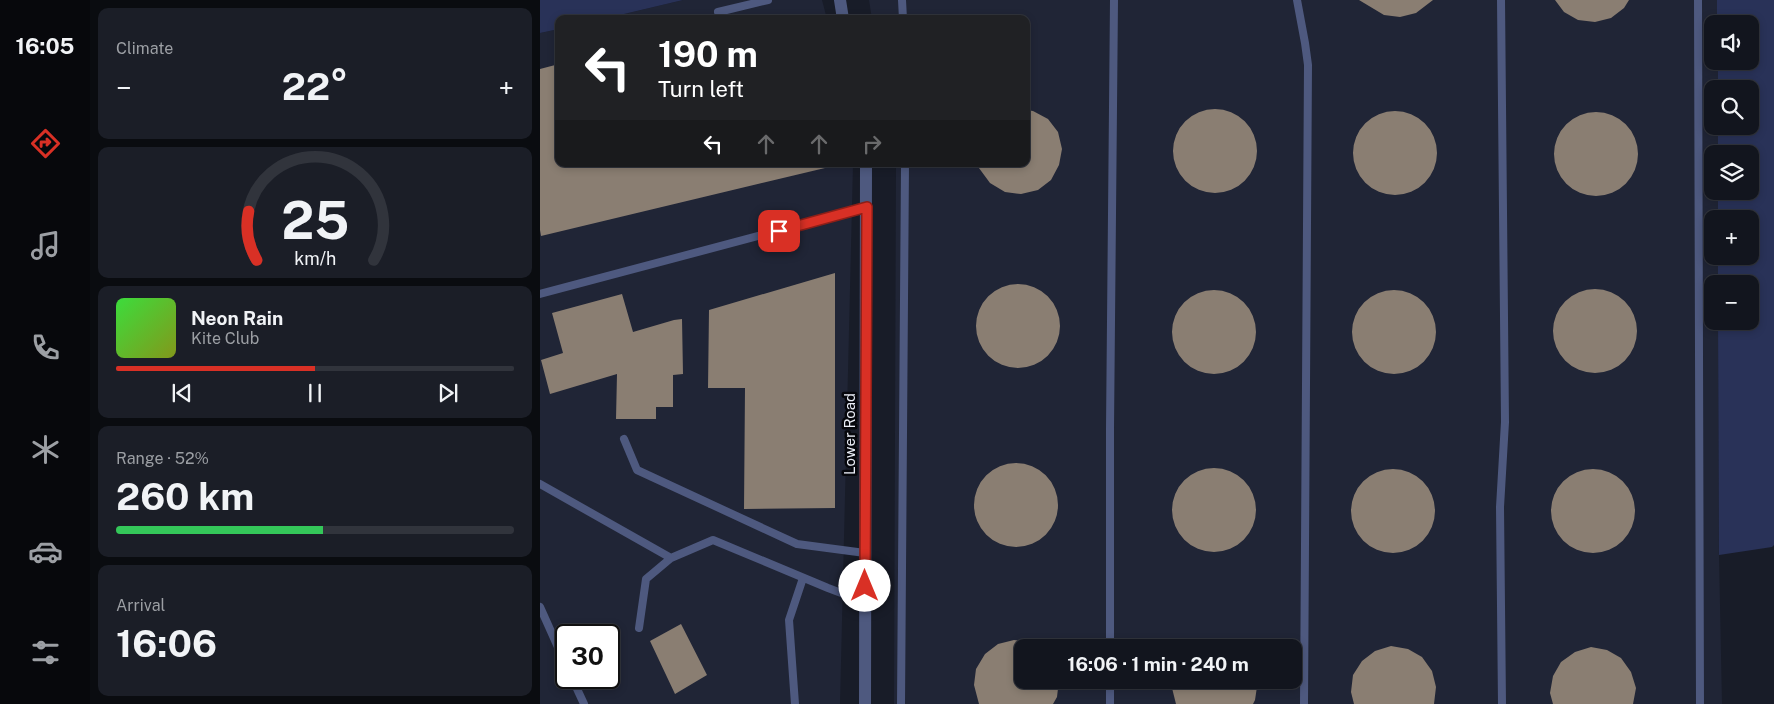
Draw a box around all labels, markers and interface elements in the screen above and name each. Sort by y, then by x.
map controls [1704,15,1759,330]
button: sound [1704,15,1759,70]
text: 16:05 [16,33,74,59]
text: 190 m [658,34,758,75]
icon: left [575,35,640,100]
text: Climate [116,39,173,58]
text: 22° [282,64,348,109]
text: − [116,71,132,104]
text: + [498,71,514,104]
text: Turn left [658,76,744,102]
button: search [1704,80,1759,135]
icon: directions [28,126,63,161]
icon: left [699,130,727,158]
icon: ahead [752,130,780,158]
icon: ahead [805,130,833,158]
icon: right [858,130,886,158]
button: layers [1704,145,1759,200]
text: 25 [281,190,349,251]
pin [758,210,800,252]
button: + [1704,210,1759,265]
icon: arrive [765,217,793,245]
icon: music [28,228,63,263]
text: km/h [294,248,336,269]
button: − [1704,275,1759,330]
text: Neon Rain [191,307,283,329]
text: Kite Club [191,329,259,348]
icon: phone [28,330,63,365]
icon: previous [168,379,196,407]
icon: pause [301,379,329,407]
icon: next [434,379,462,407]
street label: Lower Road [841,393,858,475]
icon: climate [28,432,63,467]
text: Range · 52% [116,449,209,468]
text: 260 km [116,474,254,519]
icon: car [28,534,63,569]
position arrow [838,559,890,611]
text: Arrival [116,596,165,615]
text: 16:06 [116,621,217,666]
speed limit sign: 30 [555,624,620,689]
icon: filters [28,635,63,670]
text: 16:06 · 1 min · 240 m [1067,653,1249,675]

